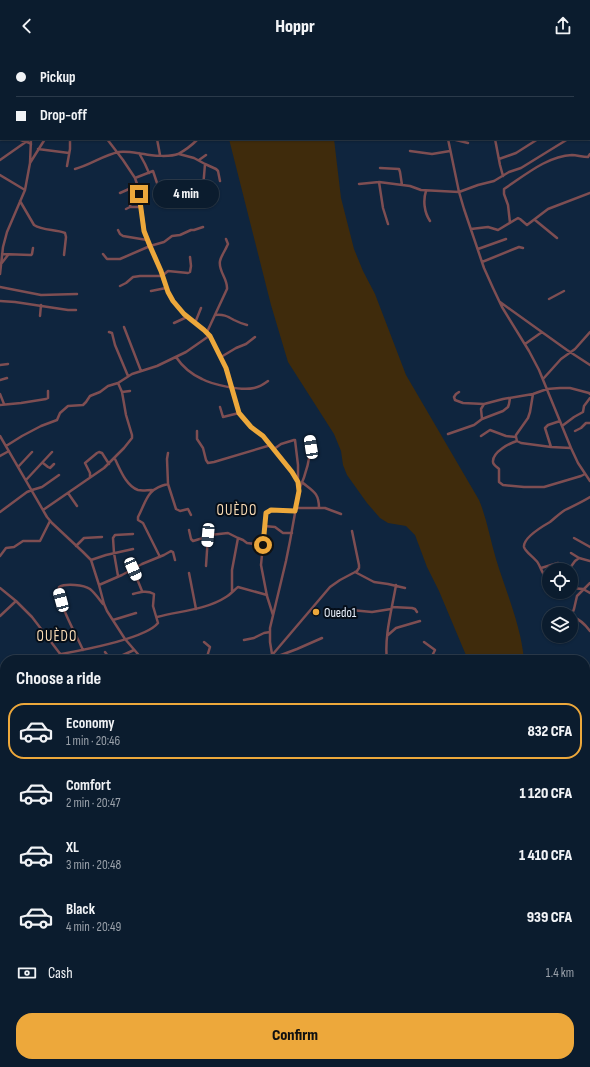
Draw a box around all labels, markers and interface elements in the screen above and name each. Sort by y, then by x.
icon: back [16,15,38,37]
icon: share [552,15,574,37]
text: Hoppr [275,16,315,37]
text: Pickup [40,68,76,87]
text: Drop-off [40,106,87,125]
callout: 4 min [153,180,219,208]
route end [130,185,148,203]
text: 4 min [173,186,199,202]
car [303,434,319,460]
district label: OUÈDO [217,501,257,520]
car [201,523,215,547]
route start [254,536,272,554]
car [123,556,143,582]
map controls [542,563,578,643]
button: locate [542,563,578,599]
car [52,587,70,613]
place label: Ouedo1 [324,605,357,621]
marker: Ouedo1 [311,607,321,617]
button: layers [542,607,578,643]
district label: OUÈDO [37,627,77,646]
text: Choose a ride [16,668,101,689]
icon: car [18,713,54,749]
text: Economy [66,714,115,733]
text: 832 CFA [527,722,572,741]
text: 1 min · 20:46 [66,733,120,749]
icon: car [18,775,54,811]
text: Comfort [66,776,111,795]
text: 1 120 CFA [519,784,572,803]
text: 2 min · 20:47 [66,795,120,811]
icon: car [18,837,54,873]
text: XL [66,838,79,857]
text: 1 410 CFA [519,846,572,865]
text: 3 min · 20:48 [66,857,121,873]
icon: car [18,899,54,935]
text: Black [66,900,95,919]
text: 939 CFA [527,908,572,927]
text: 4 min · 20:49 [66,919,121,935]
icon: cash [16,962,38,984]
text: Cash [48,964,73,983]
text: 1.4 km [546,965,574,981]
button: Confirm [16,1013,574,1059]

